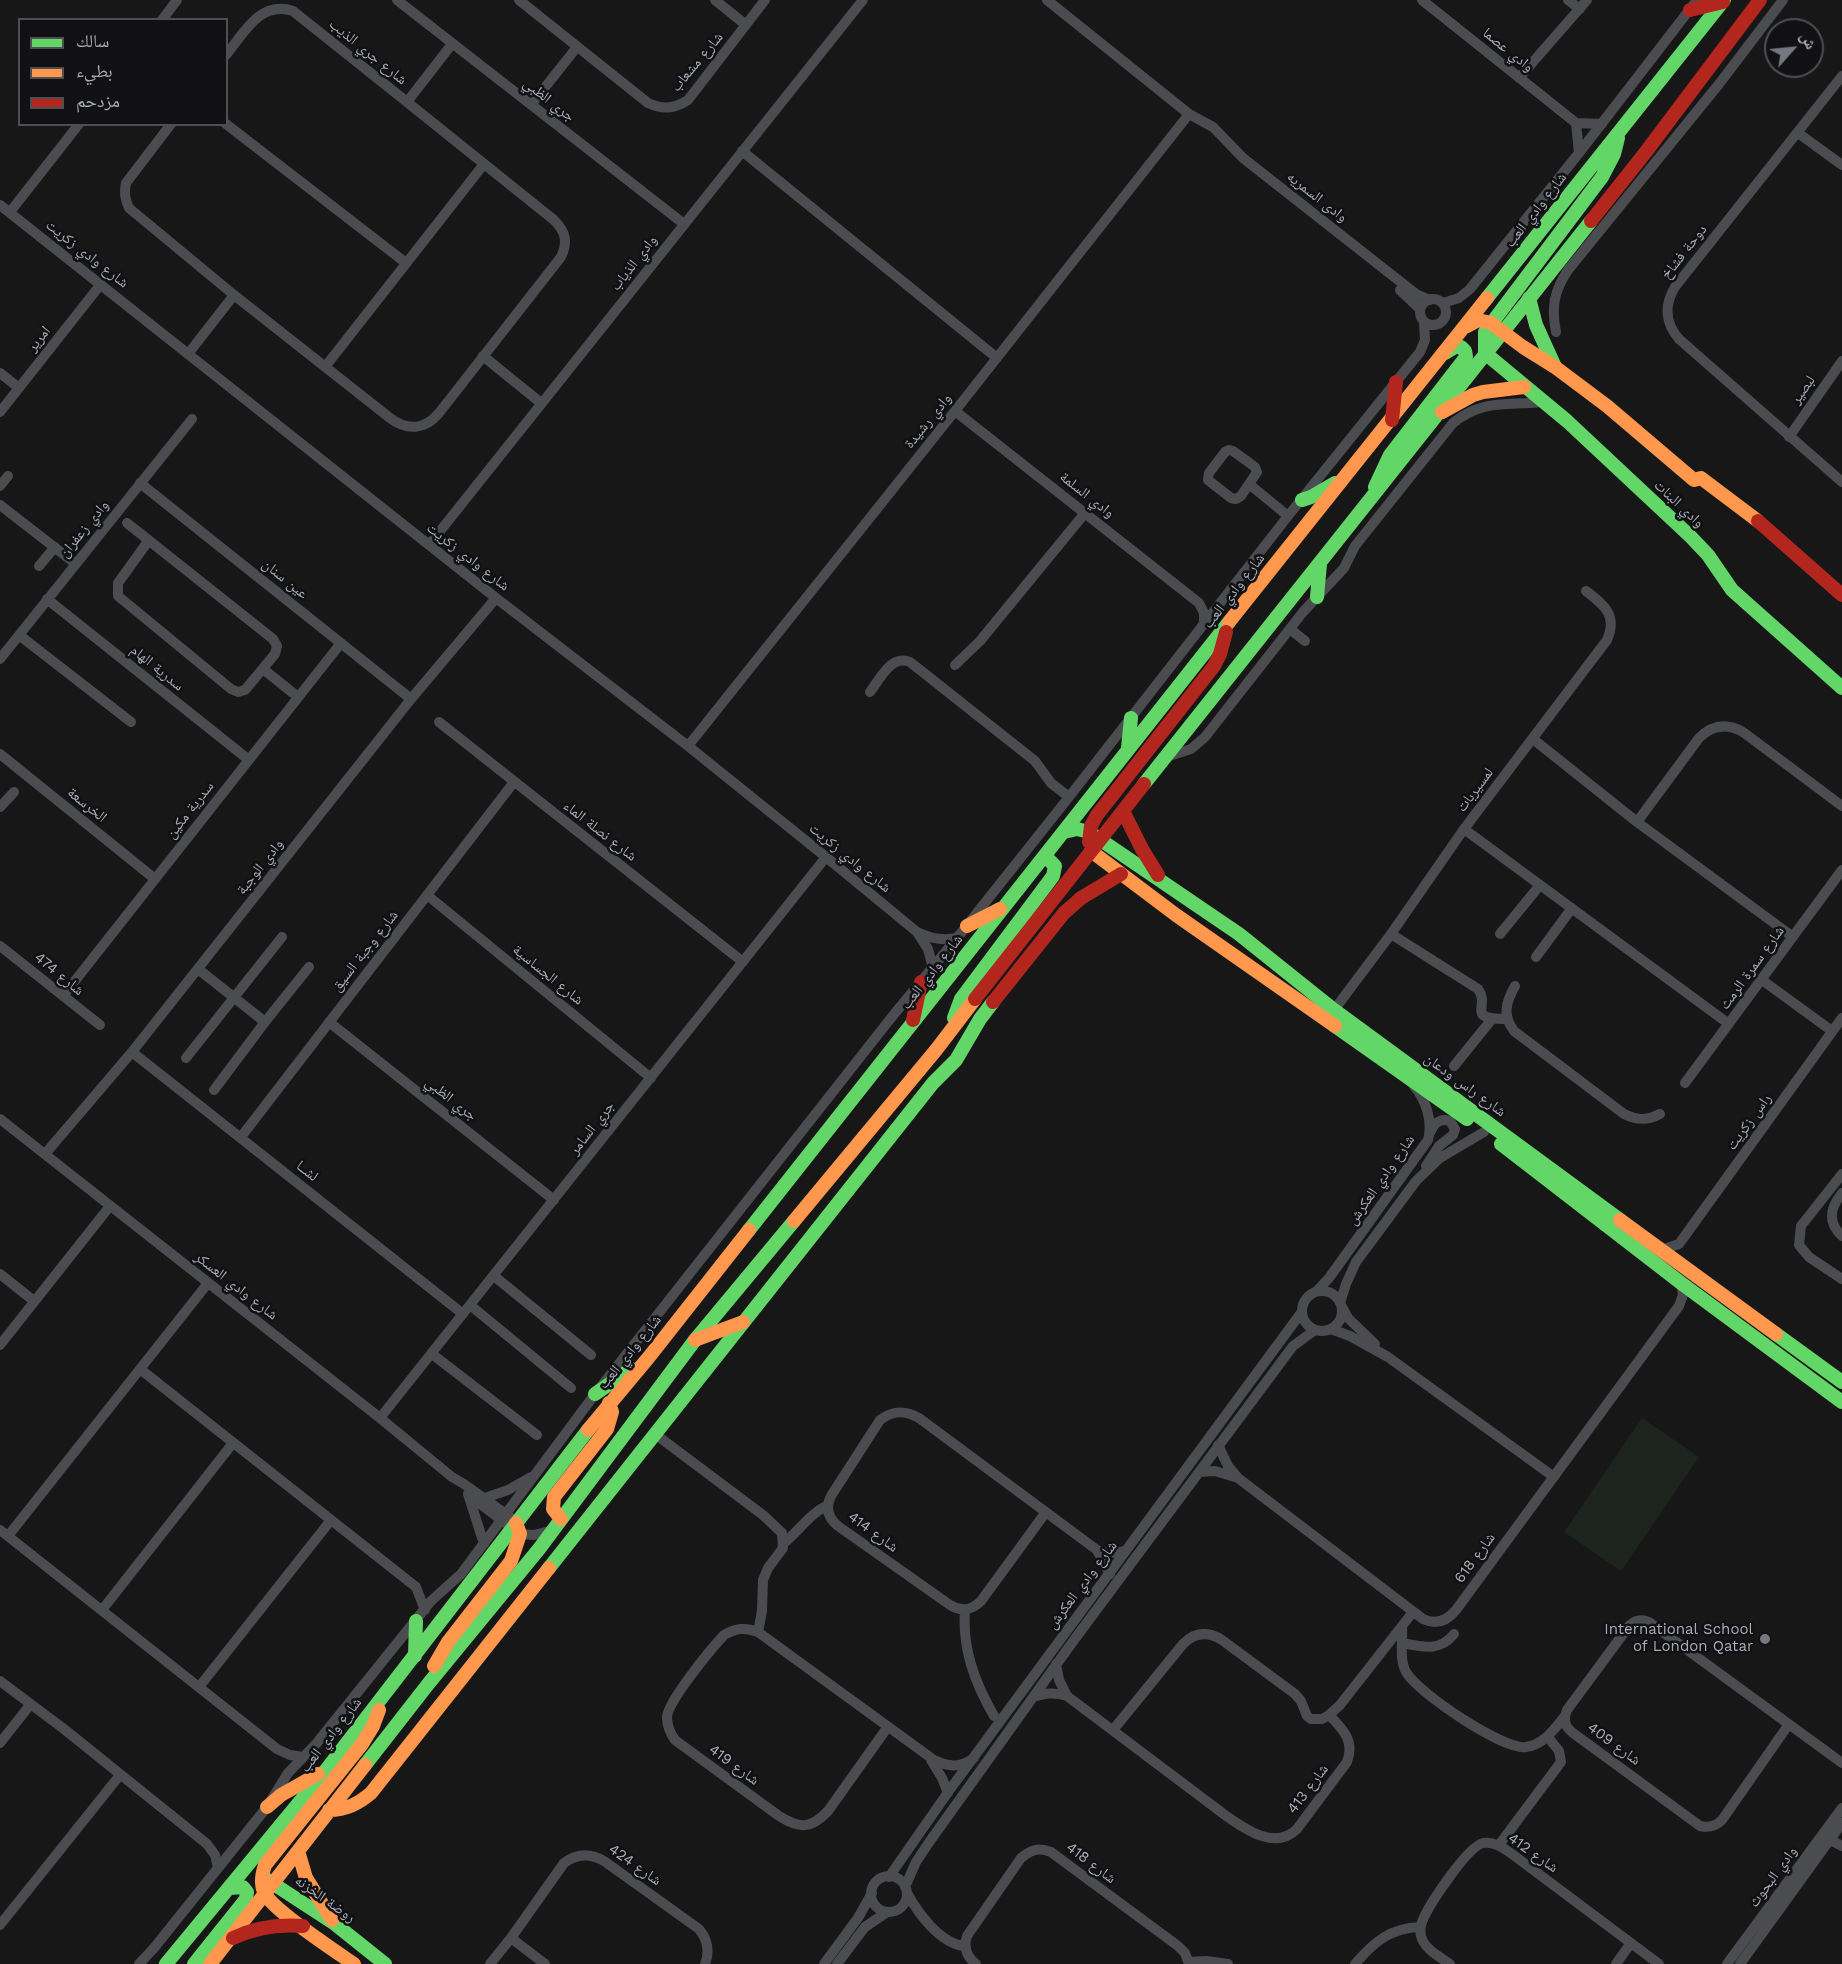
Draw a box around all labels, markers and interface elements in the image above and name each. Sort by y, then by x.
street label: شارع جري الذيب [325,15,411,89]
legend [18,18,228,126]
north arrow [1764,18,1824,78]
street label: وادي عصما [1479,24,1537,76]
street label: شارع مشعاب [667,29,727,95]
text: ش [1796,29,1821,52]
text: سالك [76,30,109,51]
text: بطيء [76,60,113,81]
street label: جري الظبي [519,74,579,126]
text: مزدحم [76,90,120,111]
street label: وادى السمريه [1283,168,1351,226]
street label: شارع وادي العب [1501,169,1571,251]
street label: شارع وادي زكريت [42,216,132,292]
street label: دوحة فشاخ [1657,221,1711,283]
street label: وادي الذياب [607,232,661,294]
street label: امرير [23,323,55,355]
street label: لبصير [1787,372,1819,408]
street label: وادي رشيدة [900,390,956,452]
street label: وادي السلمة [1056,468,1118,522]
street label: وادي البنات [1650,476,1708,532]
street label: وادي زعفران [55,497,113,561]
street label: شارع وادي زكريت [423,519,513,595]
street label: شارع وادي العب [1199,550,1269,632]
street label: عين سنان [258,555,312,603]
street label: سدرية الهام [127,641,187,695]
street label: لمسيربات [1453,765,1497,815]
street label: سدرية مكين [162,778,218,842]
street label: الخرسعة [64,784,110,826]
street label: شارع نصلة الماء [560,797,640,865]
street label: شارع وادي زكريت [805,819,895,897]
street label: وادي الوجبة [233,836,287,898]
street label: شارع وجبة السيق [328,907,402,995]
street label: شارع سمرة الرمث [1716,923,1788,1013]
street label: شارع وادي العب [897,931,967,1013]
street label: شارع الجساسية [509,941,587,1009]
street label: شارع 474 [31,949,87,999]
street label: شارع راس ودعان [1421,1049,1509,1121]
street label: جري الظبي [421,1073,481,1125]
street label: راس زكريت [1723,1090,1775,1154]
street label: جري السامر [565,1097,619,1159]
street label: شارع وادي العكرش [1343,1131,1419,1229]
street label: لشــا [292,1157,322,1185]
street label: شارع وادي العسكر [191,1248,281,1324]
street label: شارع وادي العب [595,1311,665,1393]
street label: شارع 414 [844,1508,902,1556]
street label: شارع 618 [1451,1529,1499,1587]
street label: شارع وادي العكرش [1043,1537,1121,1633]
place label: International School of London Qatar [1604,1621,1753,1656]
marker: International School of London Qatar [1758,1632,1772,1646]
street label: شارع وادي العب [296,1694,366,1776]
street label: شارع 409 [1584,1719,1644,1769]
street label: شارع 419 [705,1741,763,1789]
street label: شارع 413 [1284,1761,1332,1817]
street label: شارع 412 [1504,1829,1562,1877]
street label: شارع 418 [1063,1838,1119,1888]
street label: شارع 424 [605,1840,665,1890]
street label: وادي البحوث [1745,1843,1801,1911]
street label: روضة الخزنه [291,1871,359,1927]

